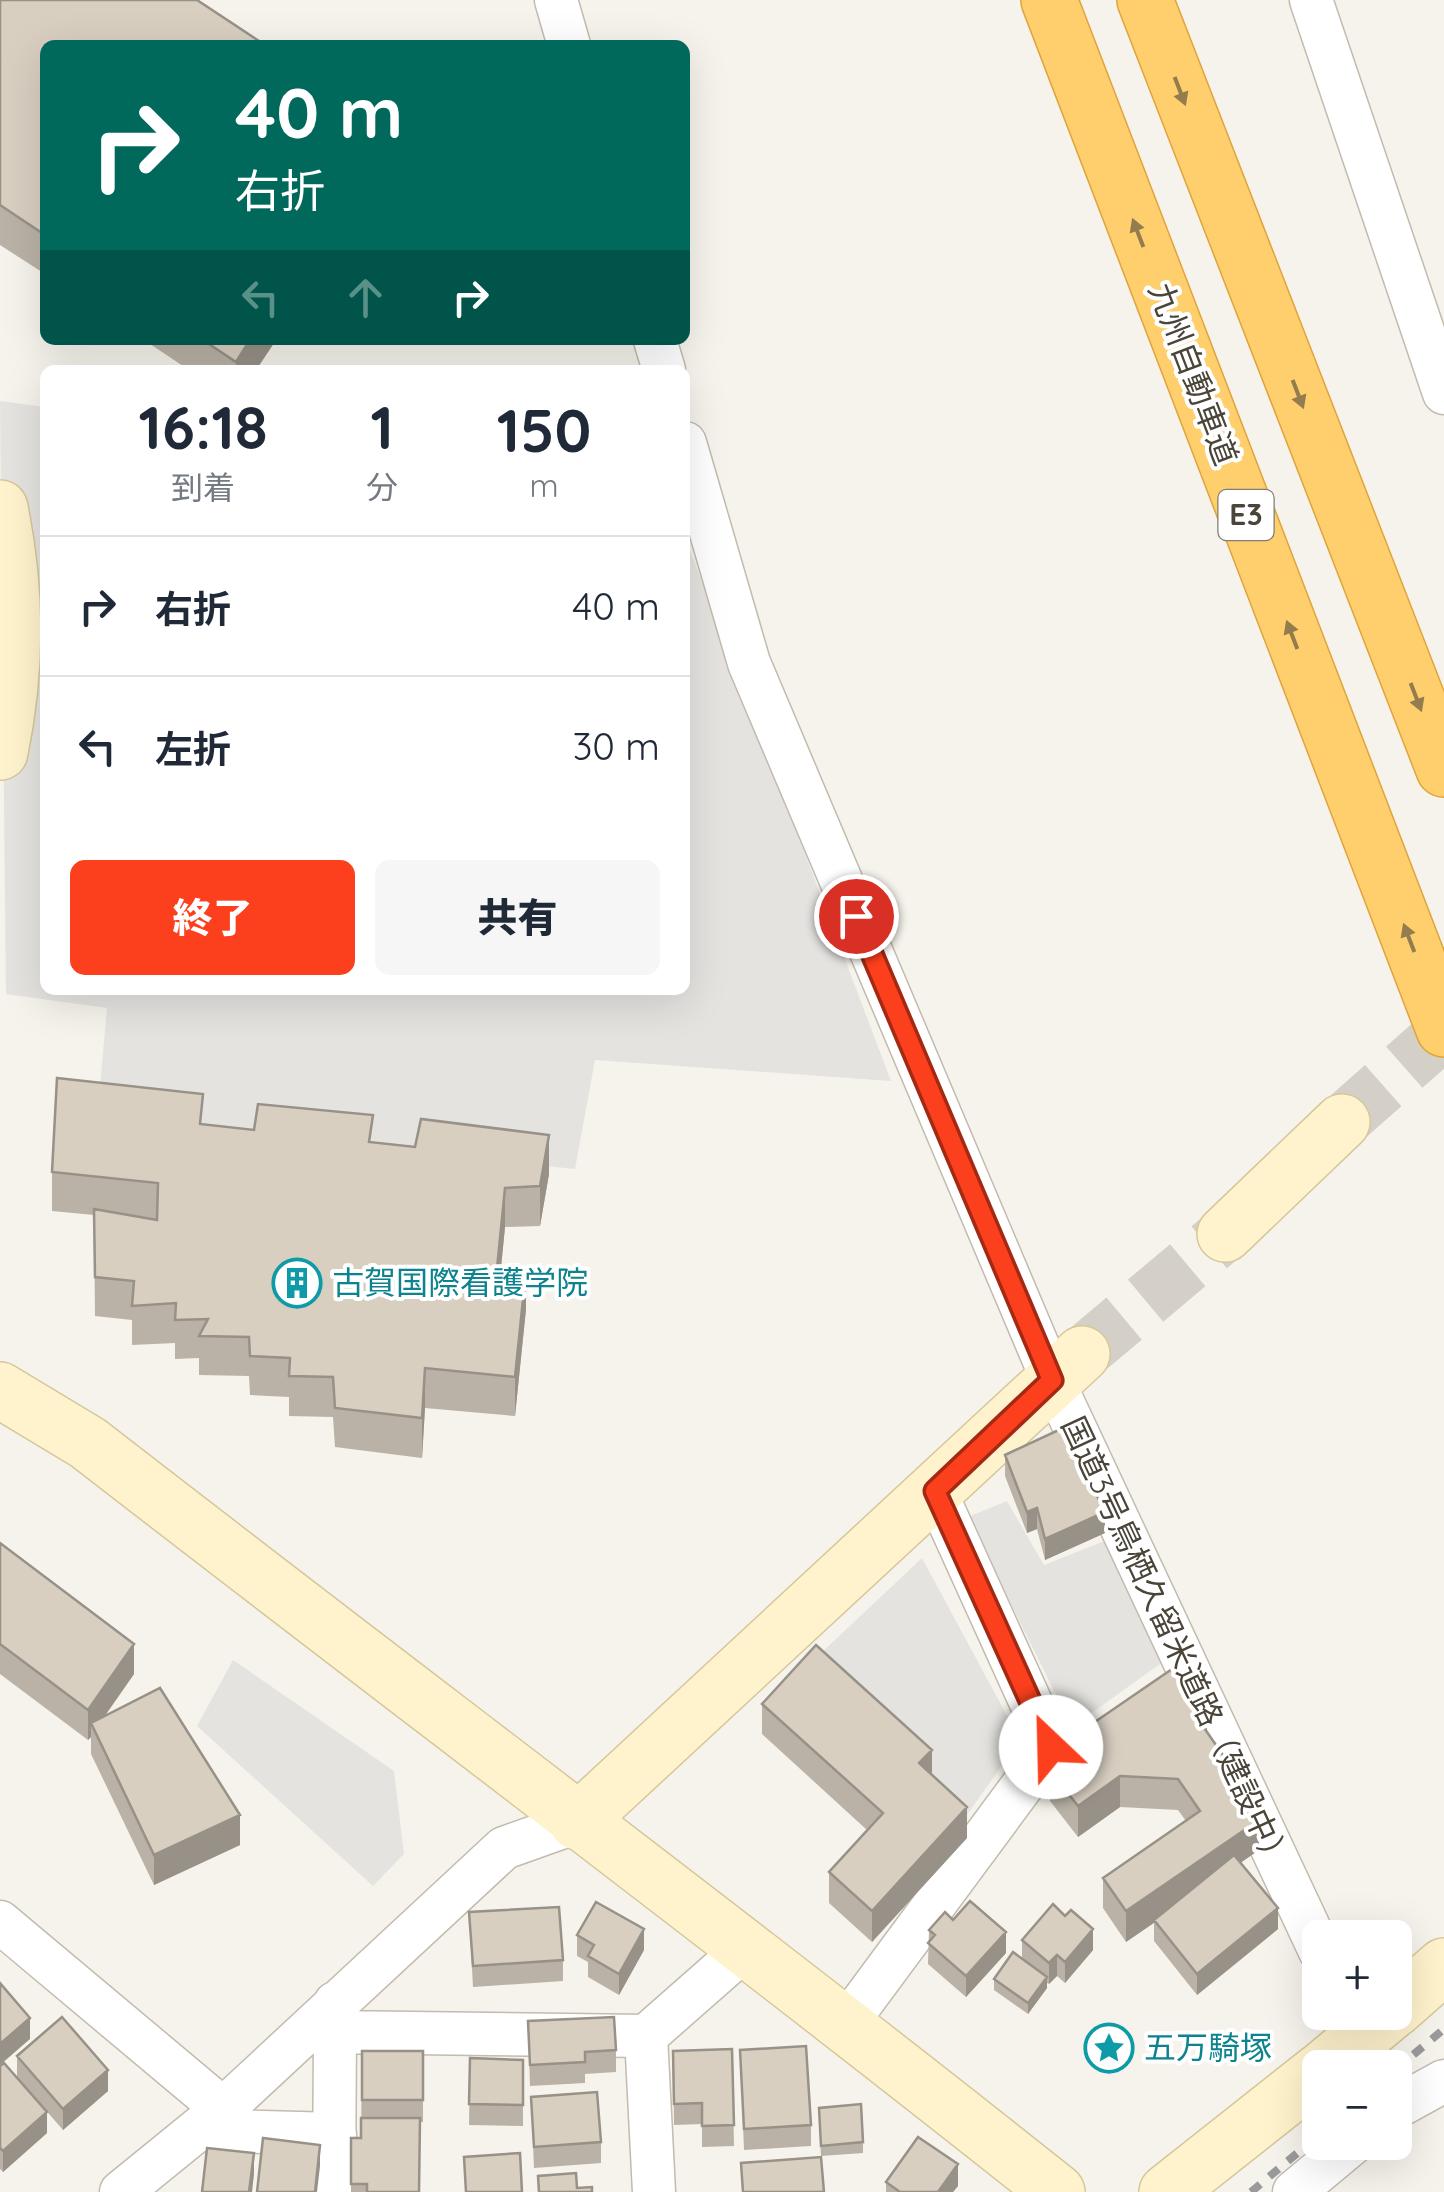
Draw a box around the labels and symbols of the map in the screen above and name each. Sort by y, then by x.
one-way arrow [1173,76,1189,106]
one-way arrow [1130,218,1146,248]
street label: 九州自動車道 [1141,277,1247,470]
one-way arrow [1291,379,1306,409]
road number: E3 [1218,490,1274,540]
one-way arrow [1284,619,1300,649]
one-way arrow [1409,682,1424,712]
pin [814,874,899,959]
one-way arrow [1401,923,1416,953]
building icon: 古賀国際看護学院 [271,1257,323,1309]
place label: 古賀国際看護学院 [332,1262,588,1302]
street label: 国道3号鳥栖久留米道路（建設中） [1054,1410,1300,1877]
position arrow [999,1695,1103,1799]
place icon: 五万騎塚 [1083,2022,1135,2074]
place label: 五万騎塚 [1144,2027,1272,2067]

